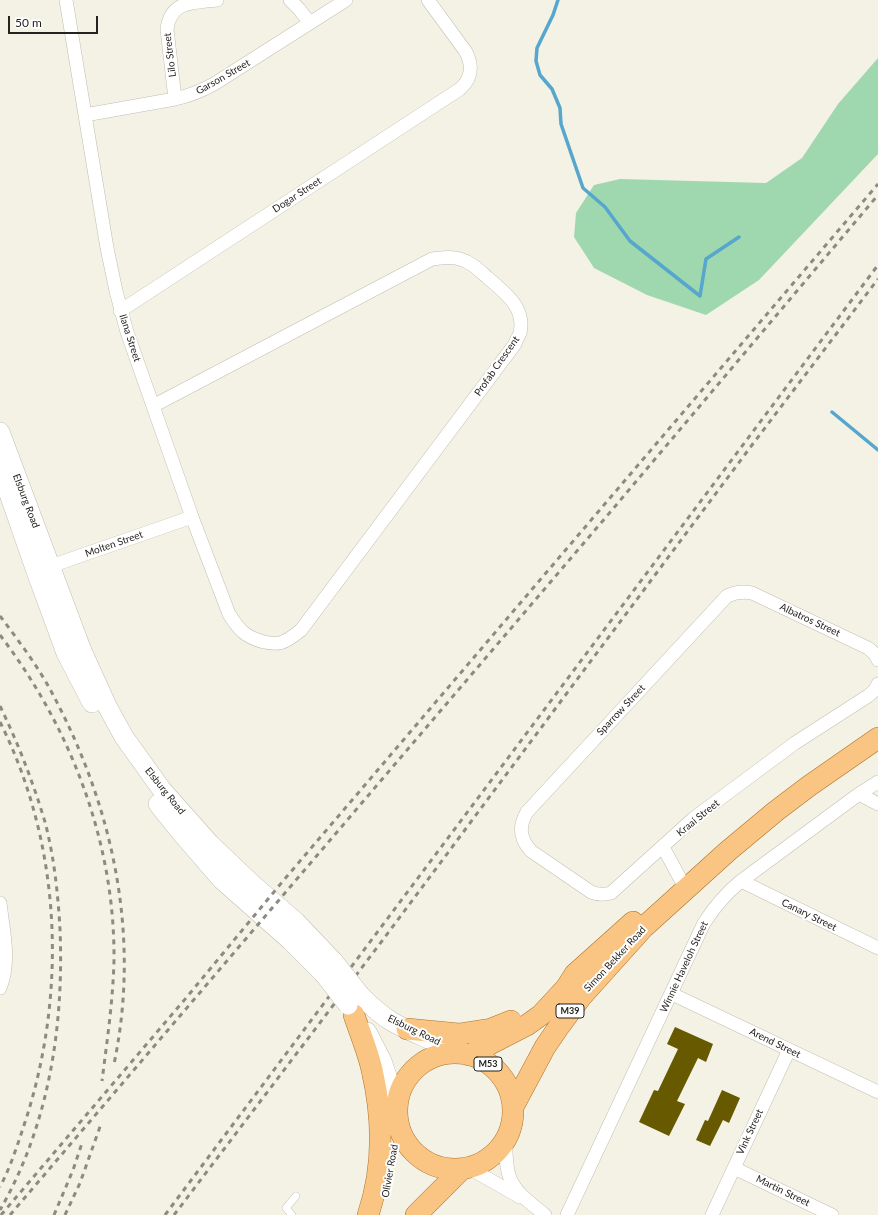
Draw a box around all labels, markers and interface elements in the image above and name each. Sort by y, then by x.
scale bar [10,8,100,34]
text: 50 m [15,15,42,30]
street label: Lilo Street [161,32,179,78]
street label: Garson Street [194,57,252,97]
street label: Dogar Street [270,175,324,215]
street label: Ilana Street [117,313,143,363]
street label: Profab Crescent [472,334,522,398]
street label: Elsburg Road [10,472,42,530]
street label: Molten Street [83,528,145,560]
street label: Albatros Street [778,601,842,639]
street label: Sparrow Street [594,682,648,738]
street label: Elsburg Road [142,765,188,817]
street label: Kraai Street [674,797,722,839]
street label: Canary Street [779,896,839,934]
street label: Winnie Haveloh Street [658,919,710,1015]
street label: Simon Bekker Road [582,924,648,994]
road number: M39 [556,1004,584,1018]
street label: Elsburg Road [386,1012,442,1048]
street label: Arend Street [747,1025,803,1061]
road number: M53 [474,1057,502,1071]
street label: Vink Street [734,1107,766,1157]
street label: Olivier Road [379,1143,401,1199]
street label: Martin Street [754,1173,812,1209]

